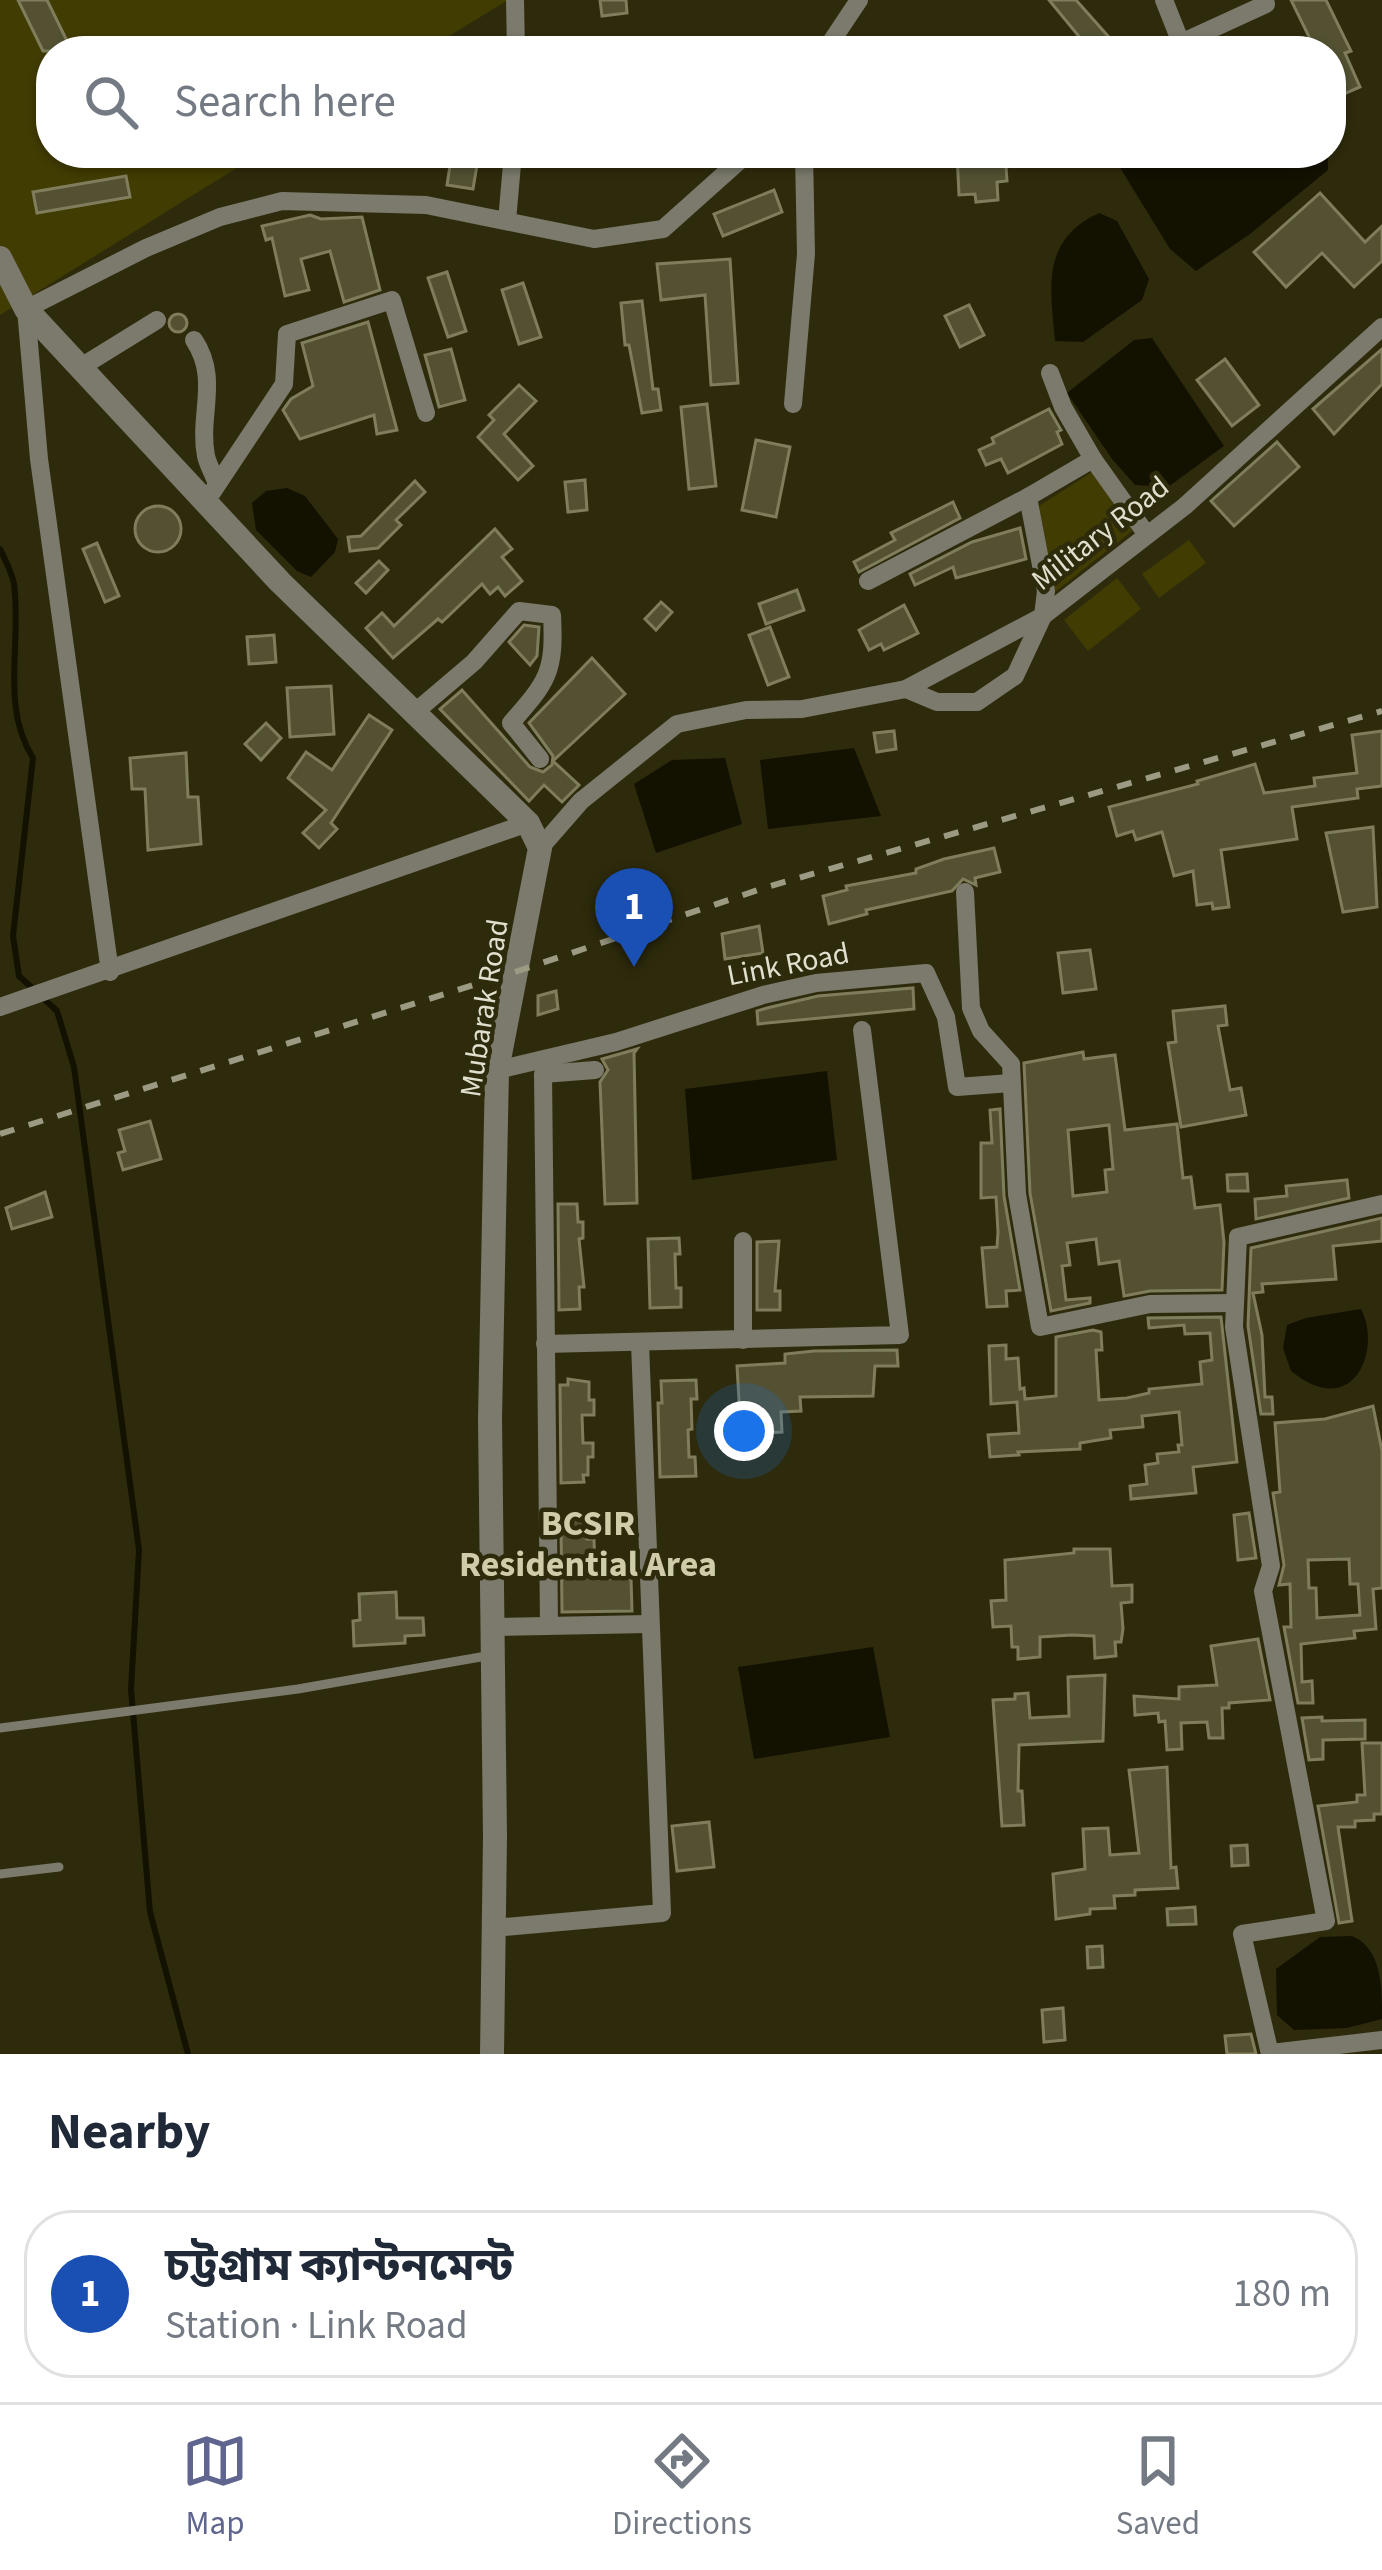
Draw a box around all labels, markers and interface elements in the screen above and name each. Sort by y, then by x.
search box [36,36,1346,168]
icon: search [78,69,144,135]
text: Search here [174,70,396,134]
street label: Military Road [1022,466,1178,601]
pin: 1 [595,868,673,967]
street label: Mubarak Road [449,916,520,1100]
street label: Link Road [723,932,853,997]
your location [714,1401,774,1461]
district label: BCSIR Residential Area [459,1498,717,1590]
text: Nearby [48,2096,210,2168]
text: চট্টগ্রাম ক্যান্টনমেন্ট [165,2234,513,2298]
text: 1 [80,2266,100,2322]
text: 180 m [1233,2266,1331,2322]
text: Station · Link Road [165,2298,468,2354]
tab: Map [182,2428,248,2547]
tab: Directions [612,2428,752,2547]
tab: Saved [1116,2428,1200,2547]

